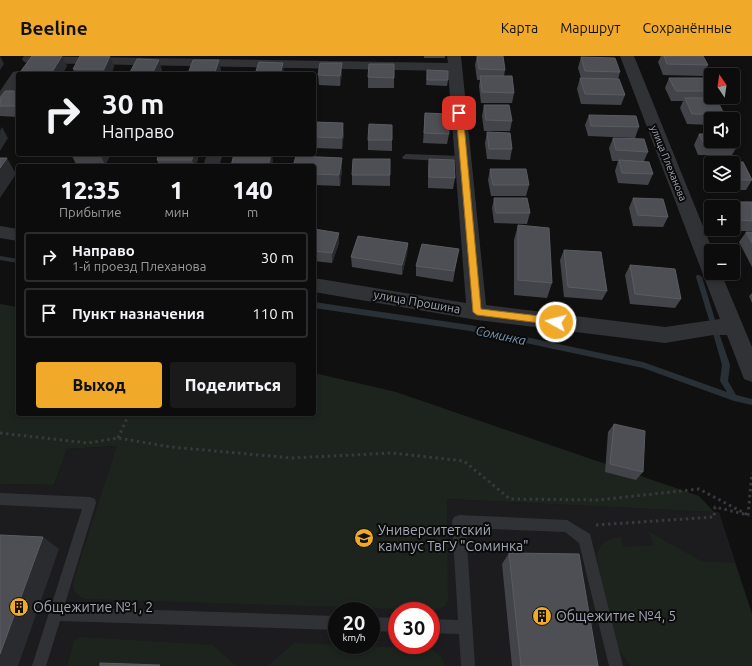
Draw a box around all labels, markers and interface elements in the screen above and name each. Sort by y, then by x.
text: Beeline [20,17,88,39]
text: Карта [501,20,538,36]
text: Маршрут [560,20,621,36]
text: Сохранённые [643,20,732,36]
north arrow [704,68,740,104]
map controls [704,68,740,280]
icon: right [36,88,88,140]
text: 30 m [102,88,164,119]
pin [442,96,476,130]
icon: arrive [448,102,470,124]
button: sound [704,112,740,148]
text: Направо [102,121,174,141]
street label: улица Плеханова [648,124,689,203]
button: layers [704,156,740,192]
text: 12:35 [60,177,120,204]
text: 1 [170,177,184,204]
text: 140 [232,177,273,204]
button: + [704,200,740,236]
text: Прибытие [59,205,121,219]
text: мин [164,205,189,219]
text: m [247,205,258,219]
text: Направо [72,242,135,259]
button: − [704,244,740,280]
icon: right [38,246,60,268]
text: 30 m [261,249,294,266]
text: 1-й проезд Плеханова [72,259,206,273]
street label: улица Прошина [373,287,462,316]
position arrow [535,301,577,343]
icon: arrive [38,302,60,324]
text: Пункт назначения [72,305,205,322]
text: 110 m [252,305,294,322]
water label: Соминка [475,323,527,347]
button: Выход [36,362,162,408]
button: Поделиться [170,362,296,408]
place label: Университетский кампус ТвГУ "Соминка" [378,522,529,554]
school or university icon: Университетский кампус ТвГУ "Соминка" [353,527,375,549]
building icon: Общежитие №1, 2 [8,596,30,618]
place label: Общежитие №1, 2 [33,599,153,615]
speed limit sign: 30 [388,602,440,654]
building icon: Общежитие №4, 5 [531,605,553,627]
place label: Общежитие №4, 5 [556,608,676,624]
text: 20 [343,611,365,634]
text: km/h [342,632,366,643]

